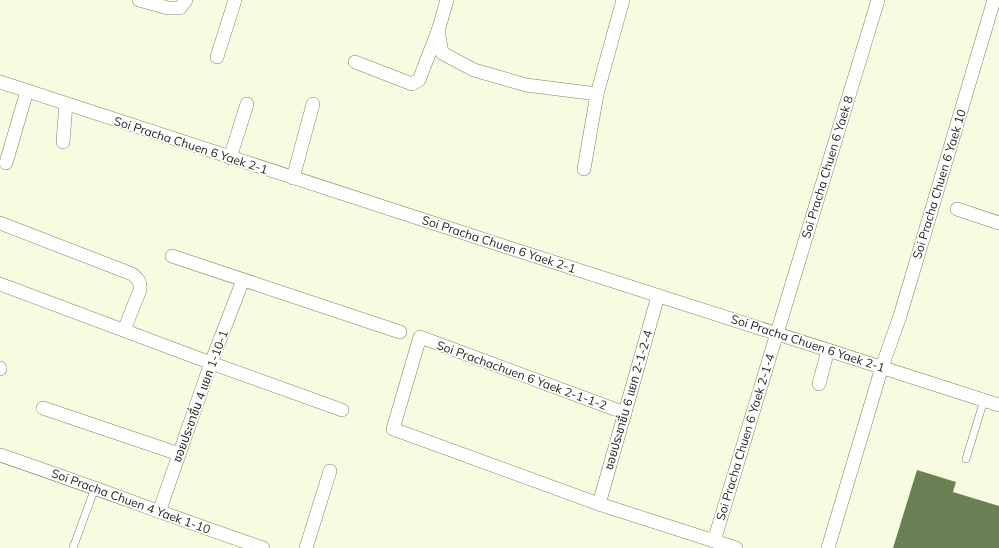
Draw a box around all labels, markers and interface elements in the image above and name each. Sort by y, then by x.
street label: Soi Pracha Chuen 6 Yaek 8 [798,94,856,240]
street label: Soi Pracha Chuen 6 Yaek 10 [909,107,969,261]
street label: Soi Pracha Chuen 6 Yaek 2-1 [112,113,270,177]
street label: Soi Pracha Chuen 6 Yaek 2-1 [420,212,578,276]
street label: Soi Pracha Chuen 6 Yaek 2-1 [729,311,887,375]
street label: ซอยประชาชื่น 4 แยก 1-10-1 [168,327,231,464]
street label: ซอยประชาชื่น 6 แยก 2-1-2-4 [600,328,655,472]
street label: Soi Prachachuen 6 Yaek 2-1-1-2 [435,337,609,413]
street label: Soi Pracha Chuen 6 Yaek 2-1-4 [712,352,778,522]
street label: Soi Pracha Chuen 4 Yaek 1-10 [49,465,213,537]

